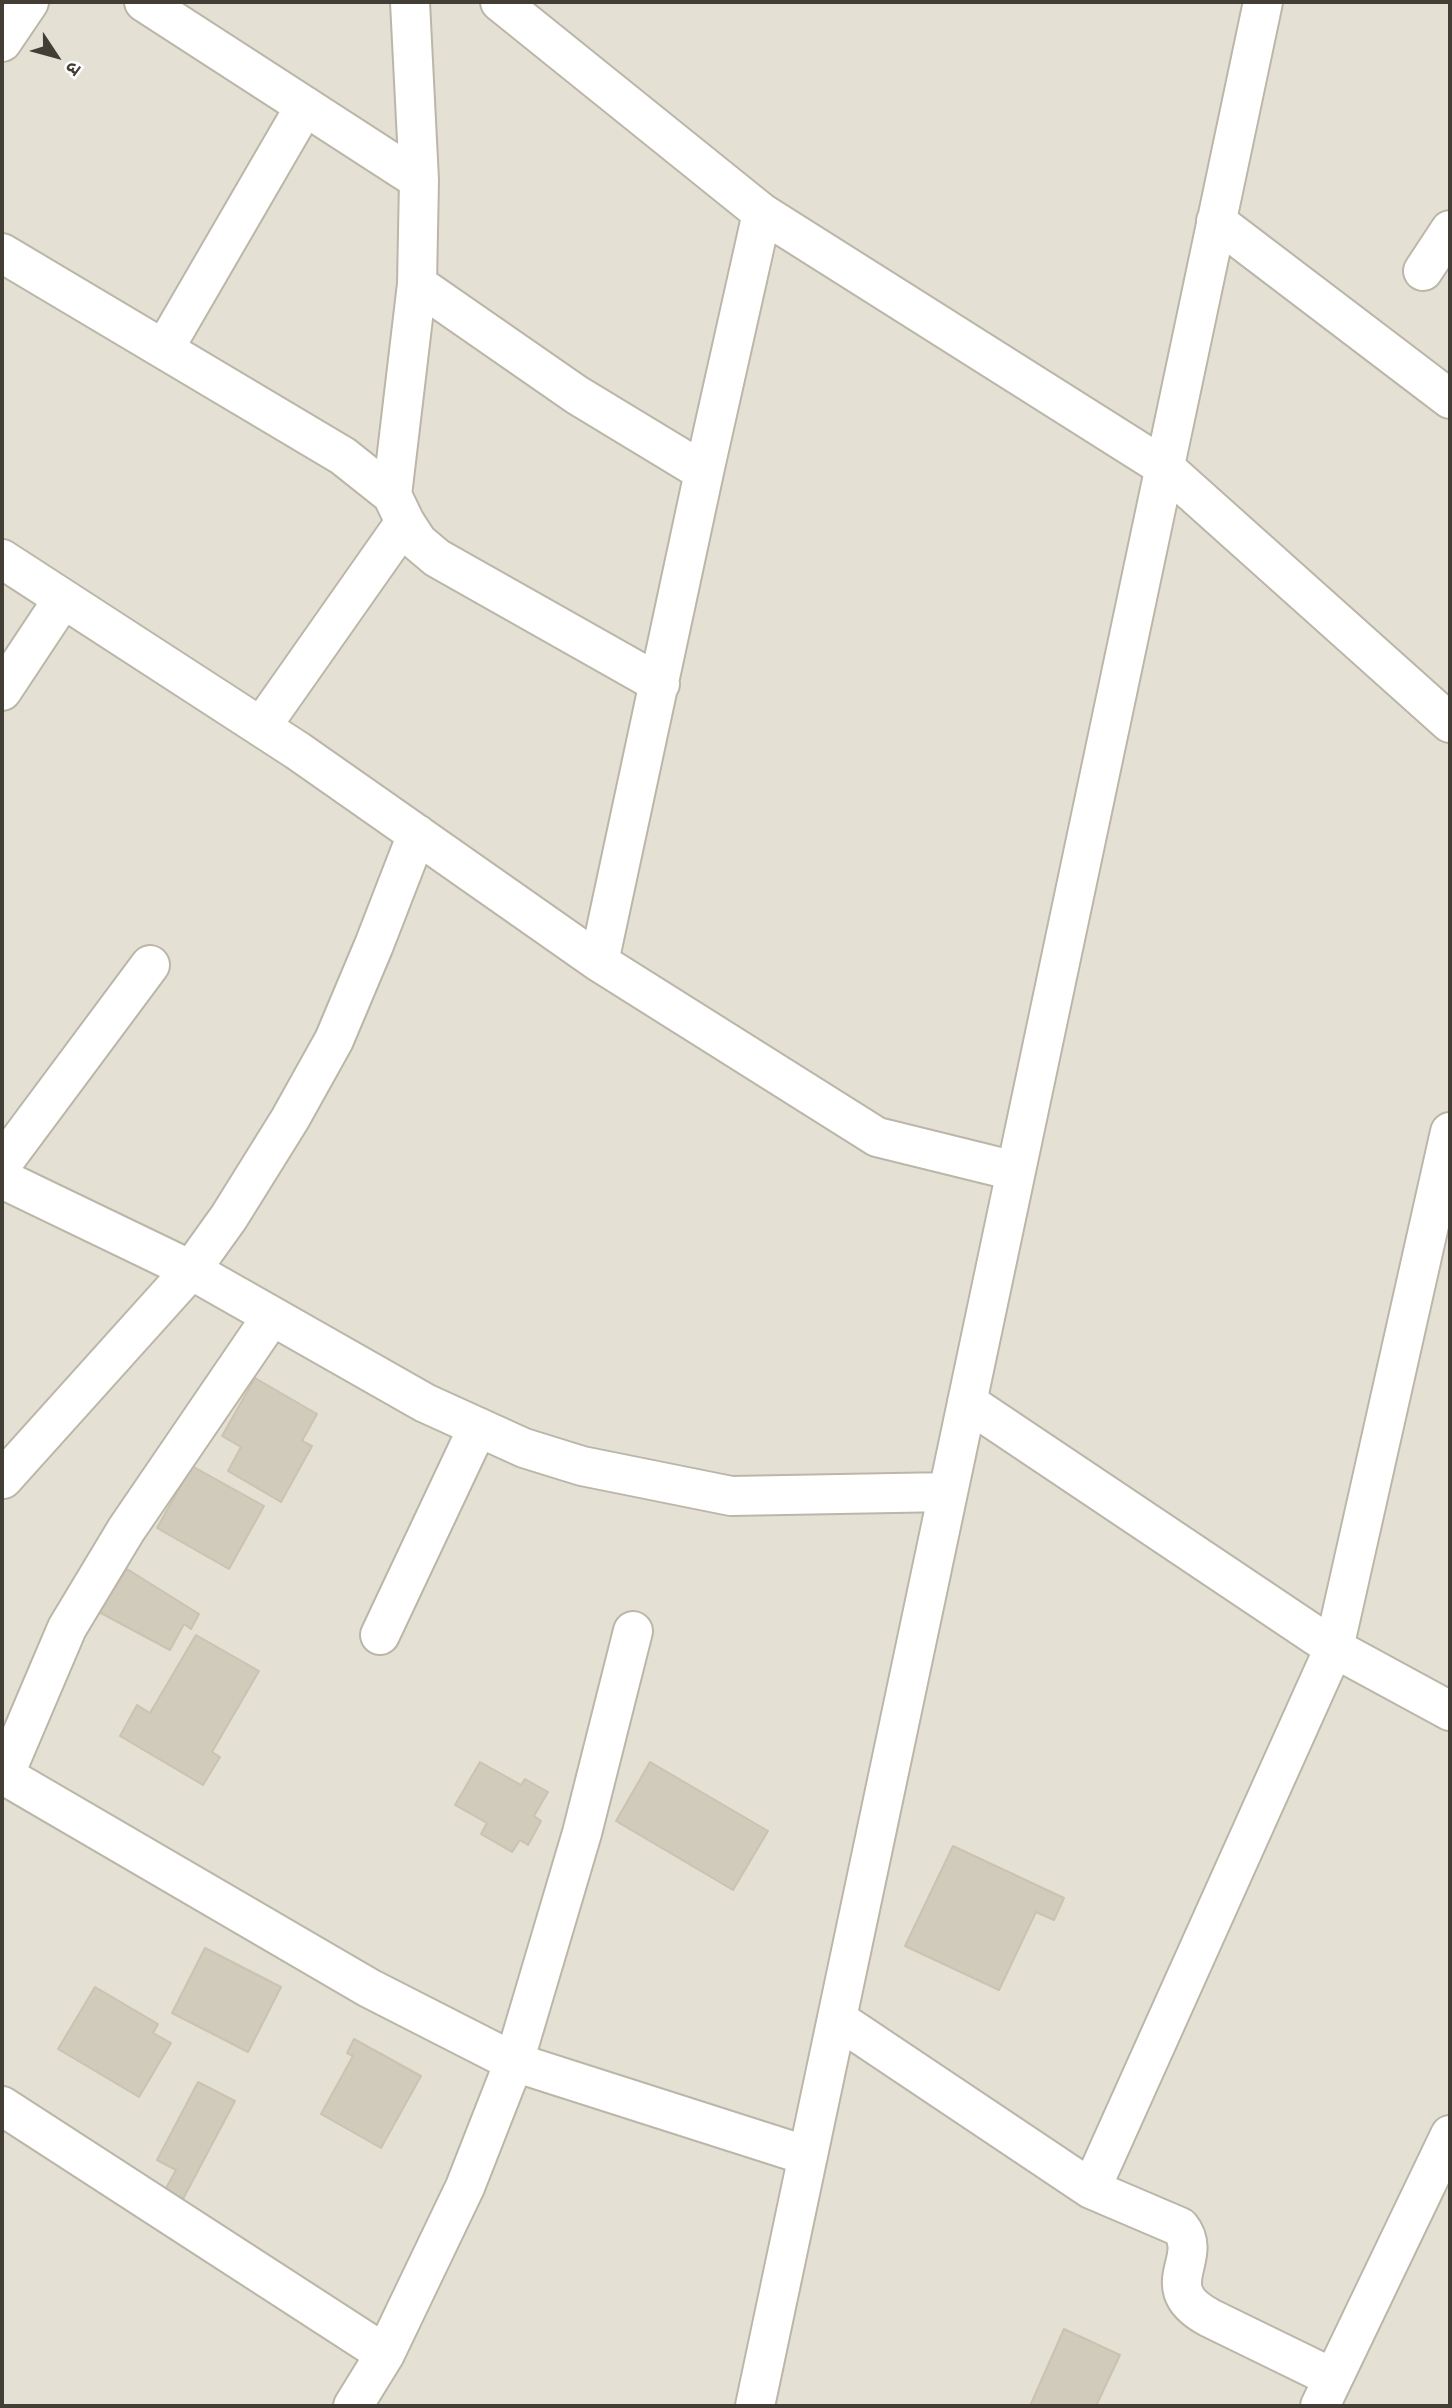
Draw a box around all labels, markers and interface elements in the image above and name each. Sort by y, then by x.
north arrow [21,21,91,91]
text: उ [61,57,86,80]

